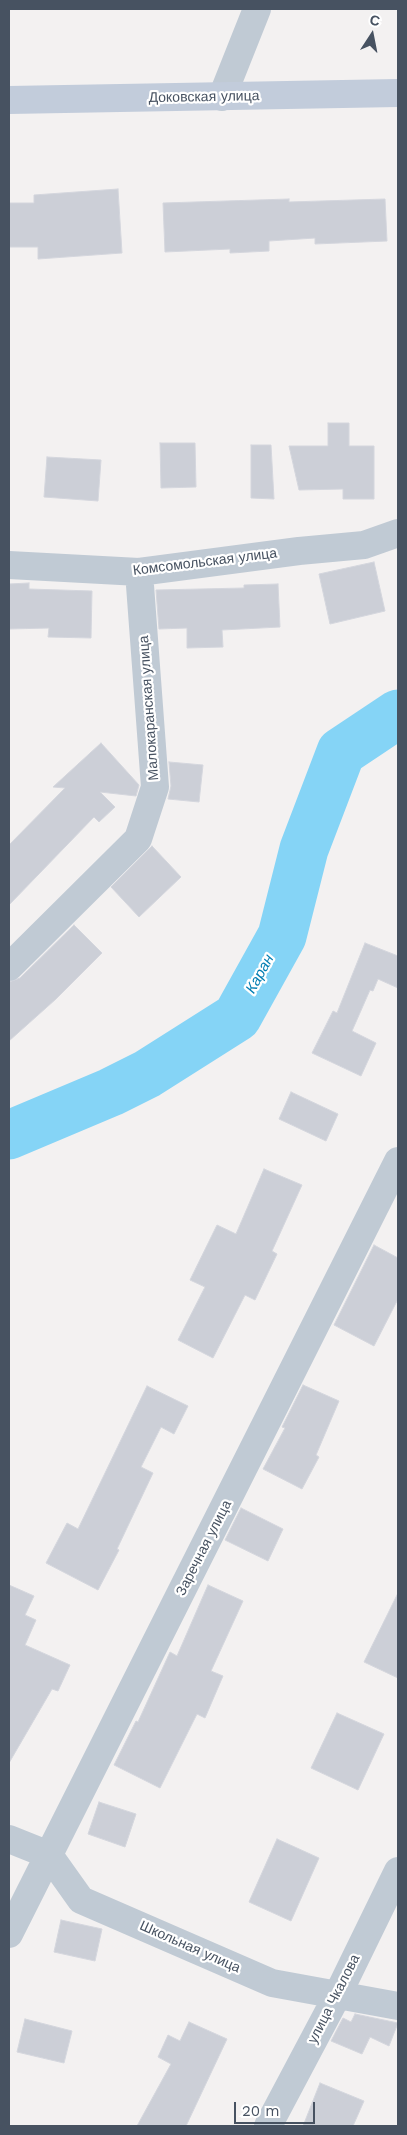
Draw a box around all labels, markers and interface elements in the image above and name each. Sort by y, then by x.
north arrow [347,10,397,60]
text: С [368,11,381,29]
street label: Доковская улица [148,88,260,106]
street label: Комсомольская улица [132,545,278,579]
street label: Малокаранская улица [136,635,162,781]
water label: Каран [242,951,278,997]
street label: Заречная улица [173,1497,235,1599]
street label: Школьная улица [137,1917,243,1977]
street label: улица Чкалова [304,1952,364,2046]
scale bar [237,2092,318,2124]
text: 20 m [242,2102,280,2120]

